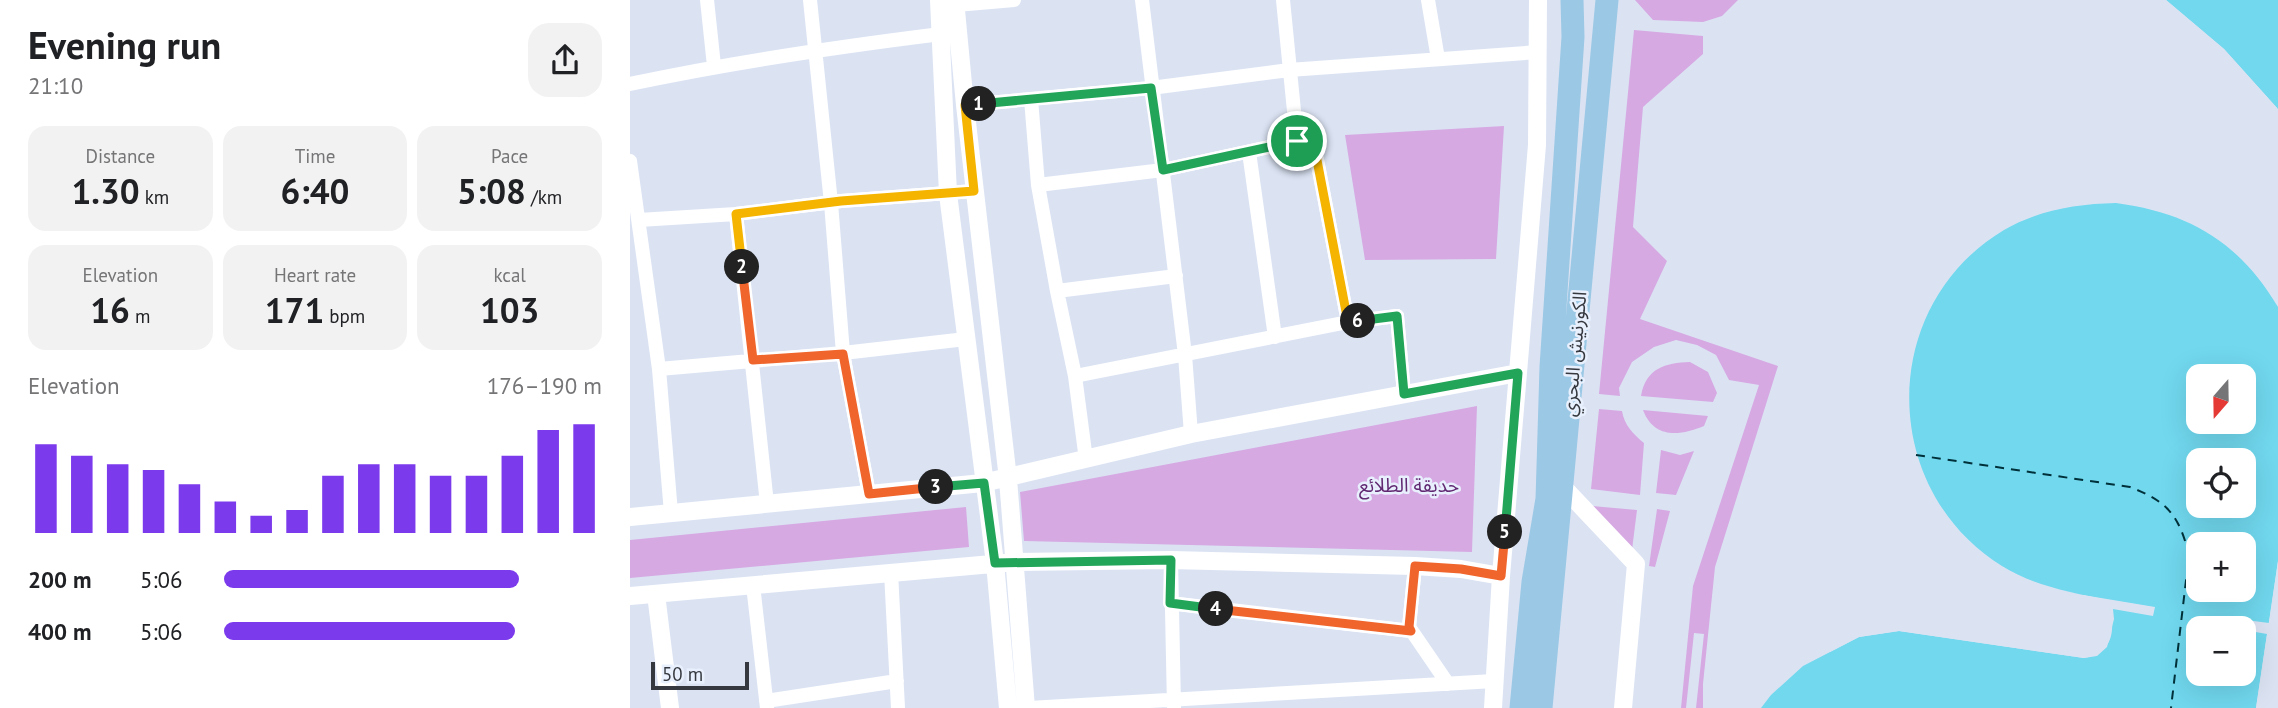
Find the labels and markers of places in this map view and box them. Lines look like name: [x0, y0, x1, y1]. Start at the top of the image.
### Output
pin: 1: [962, 86, 996, 122]
pin: [1267, 111, 1327, 171]
pin: 2: [724, 250, 760, 284]
pin: 6: [1340, 304, 1376, 338]
pin: 3: [918, 470, 954, 504]
pin: 5: [1488, 514, 1522, 550]
pin: 4: [1198, 592, 1234, 626]

